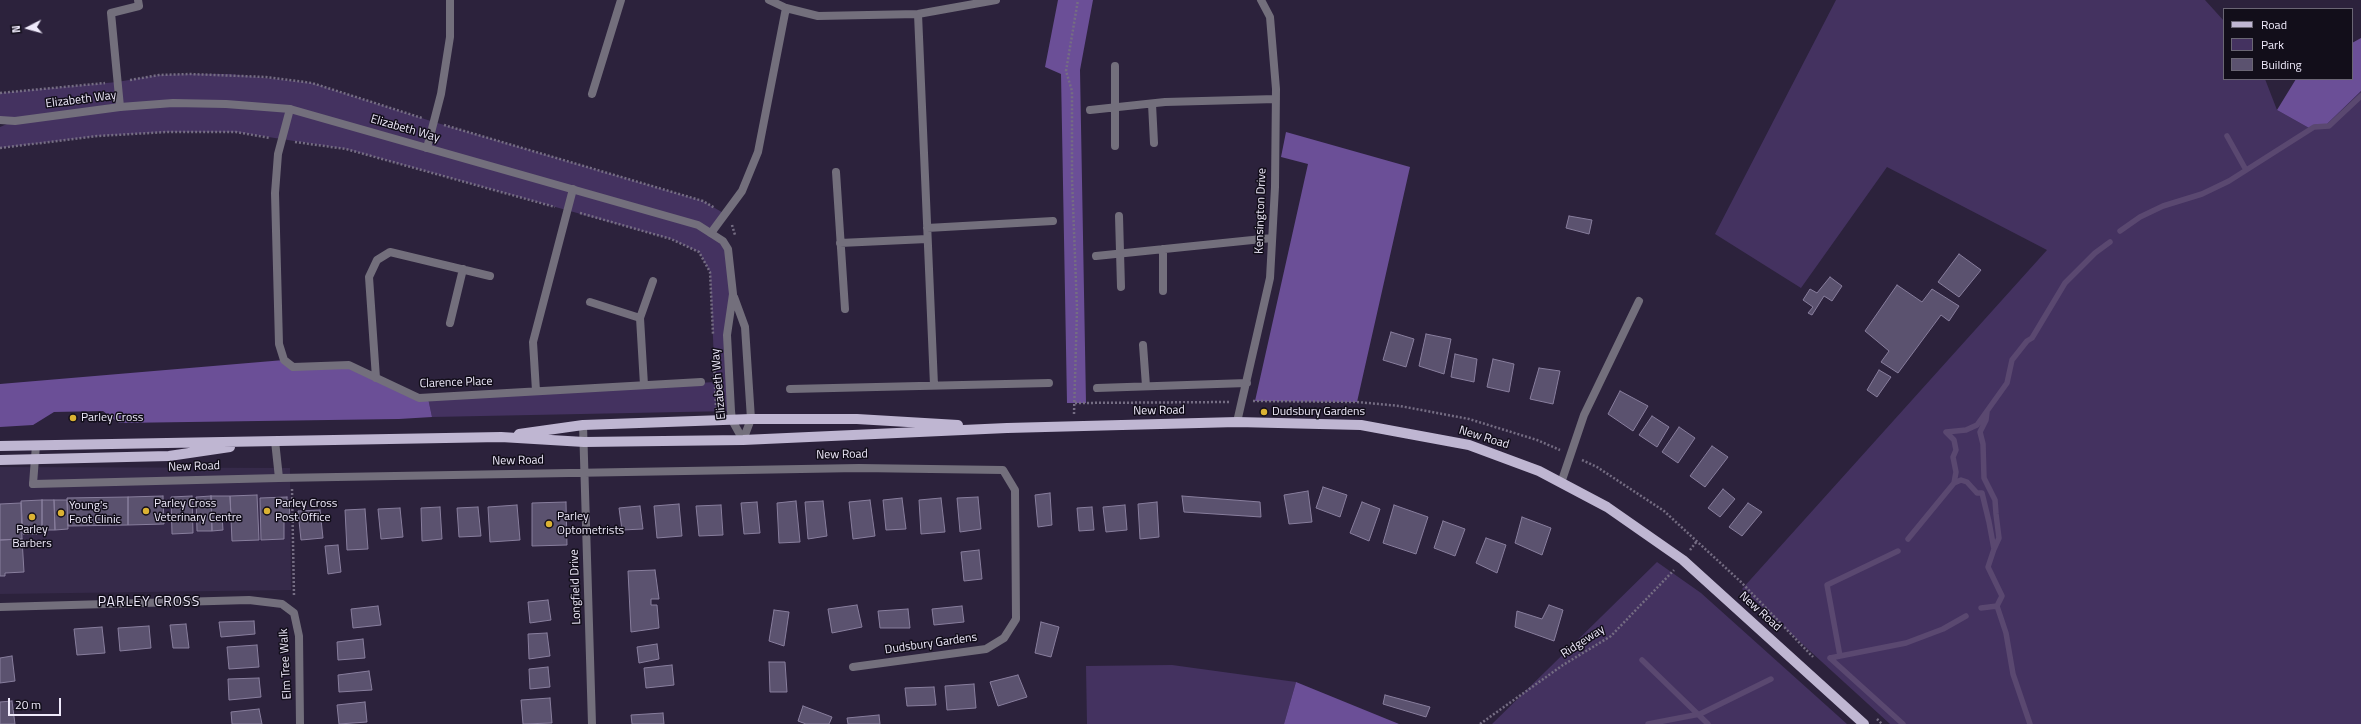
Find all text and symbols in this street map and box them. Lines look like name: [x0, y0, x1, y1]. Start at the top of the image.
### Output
north arrow: [8, 8, 48, 48]
legend: [2223, 8, 2353, 80]
text: Road: [2261, 15, 2287, 34]
text: N: [8, 25, 24, 34]
text: Park: [2261, 35, 2284, 54]
text: Building: [2261, 55, 2302, 74]
street label: Elizabeth Way: [45, 89, 117, 111]
street label: Elizabeth Way: [369, 112, 441, 146]
street label: Kensington Drive: [1252, 168, 1270, 254]
street label: Elizabeth Way: [709, 348, 729, 420]
street label: Clarence Place: [419, 375, 493, 391]
street label: New Road: [1133, 403, 1185, 419]
place label: Dudsbury Gardens: [1272, 405, 1365, 419]
marker: Dudsbury Gardens: [1259, 407, 1269, 417]
place label: Parley Cross: [81, 411, 143, 425]
marker: Parley Cross: [68, 413, 78, 423]
street label: New Road: [1457, 424, 1511, 452]
street label: New Road: [816, 447, 868, 463]
street label: New Road: [492, 453, 544, 469]
street label: New Road: [168, 459, 220, 475]
place label: Parley Cross Veterinary Centre: [154, 497, 242, 525]
place label: Parley Cross Post Office: [275, 497, 337, 525]
place label: Young's Foot Clinic: [69, 499, 121, 527]
marker: Parley Cross Veterinary Centre: [141, 506, 151, 516]
marker: Parley Cross Post Office: [262, 506, 272, 516]
marker: Young's Foot Clinic: [56, 508, 66, 518]
place label: Parley Optometrists: [557, 510, 624, 538]
marker: Parley Barbers: [27, 512, 37, 522]
marker: Parley Optometrists: [544, 519, 554, 529]
place label: Parley Barbers: [12, 523, 52, 551]
street label: Longfield Drive: [567, 549, 585, 625]
street label: New Road: [1736, 589, 1784, 635]
district label: PARLEY CROSS: [98, 595, 200, 611]
street label: Ridgeway: [1558, 623, 1608, 661]
street label: Elm Tree Walk: [277, 628, 295, 700]
street label: Dudsbury Gardens: [884, 630, 978, 658]
scale bar: [10, 690, 63, 716]
text: 20 m: [15, 695, 41, 714]

